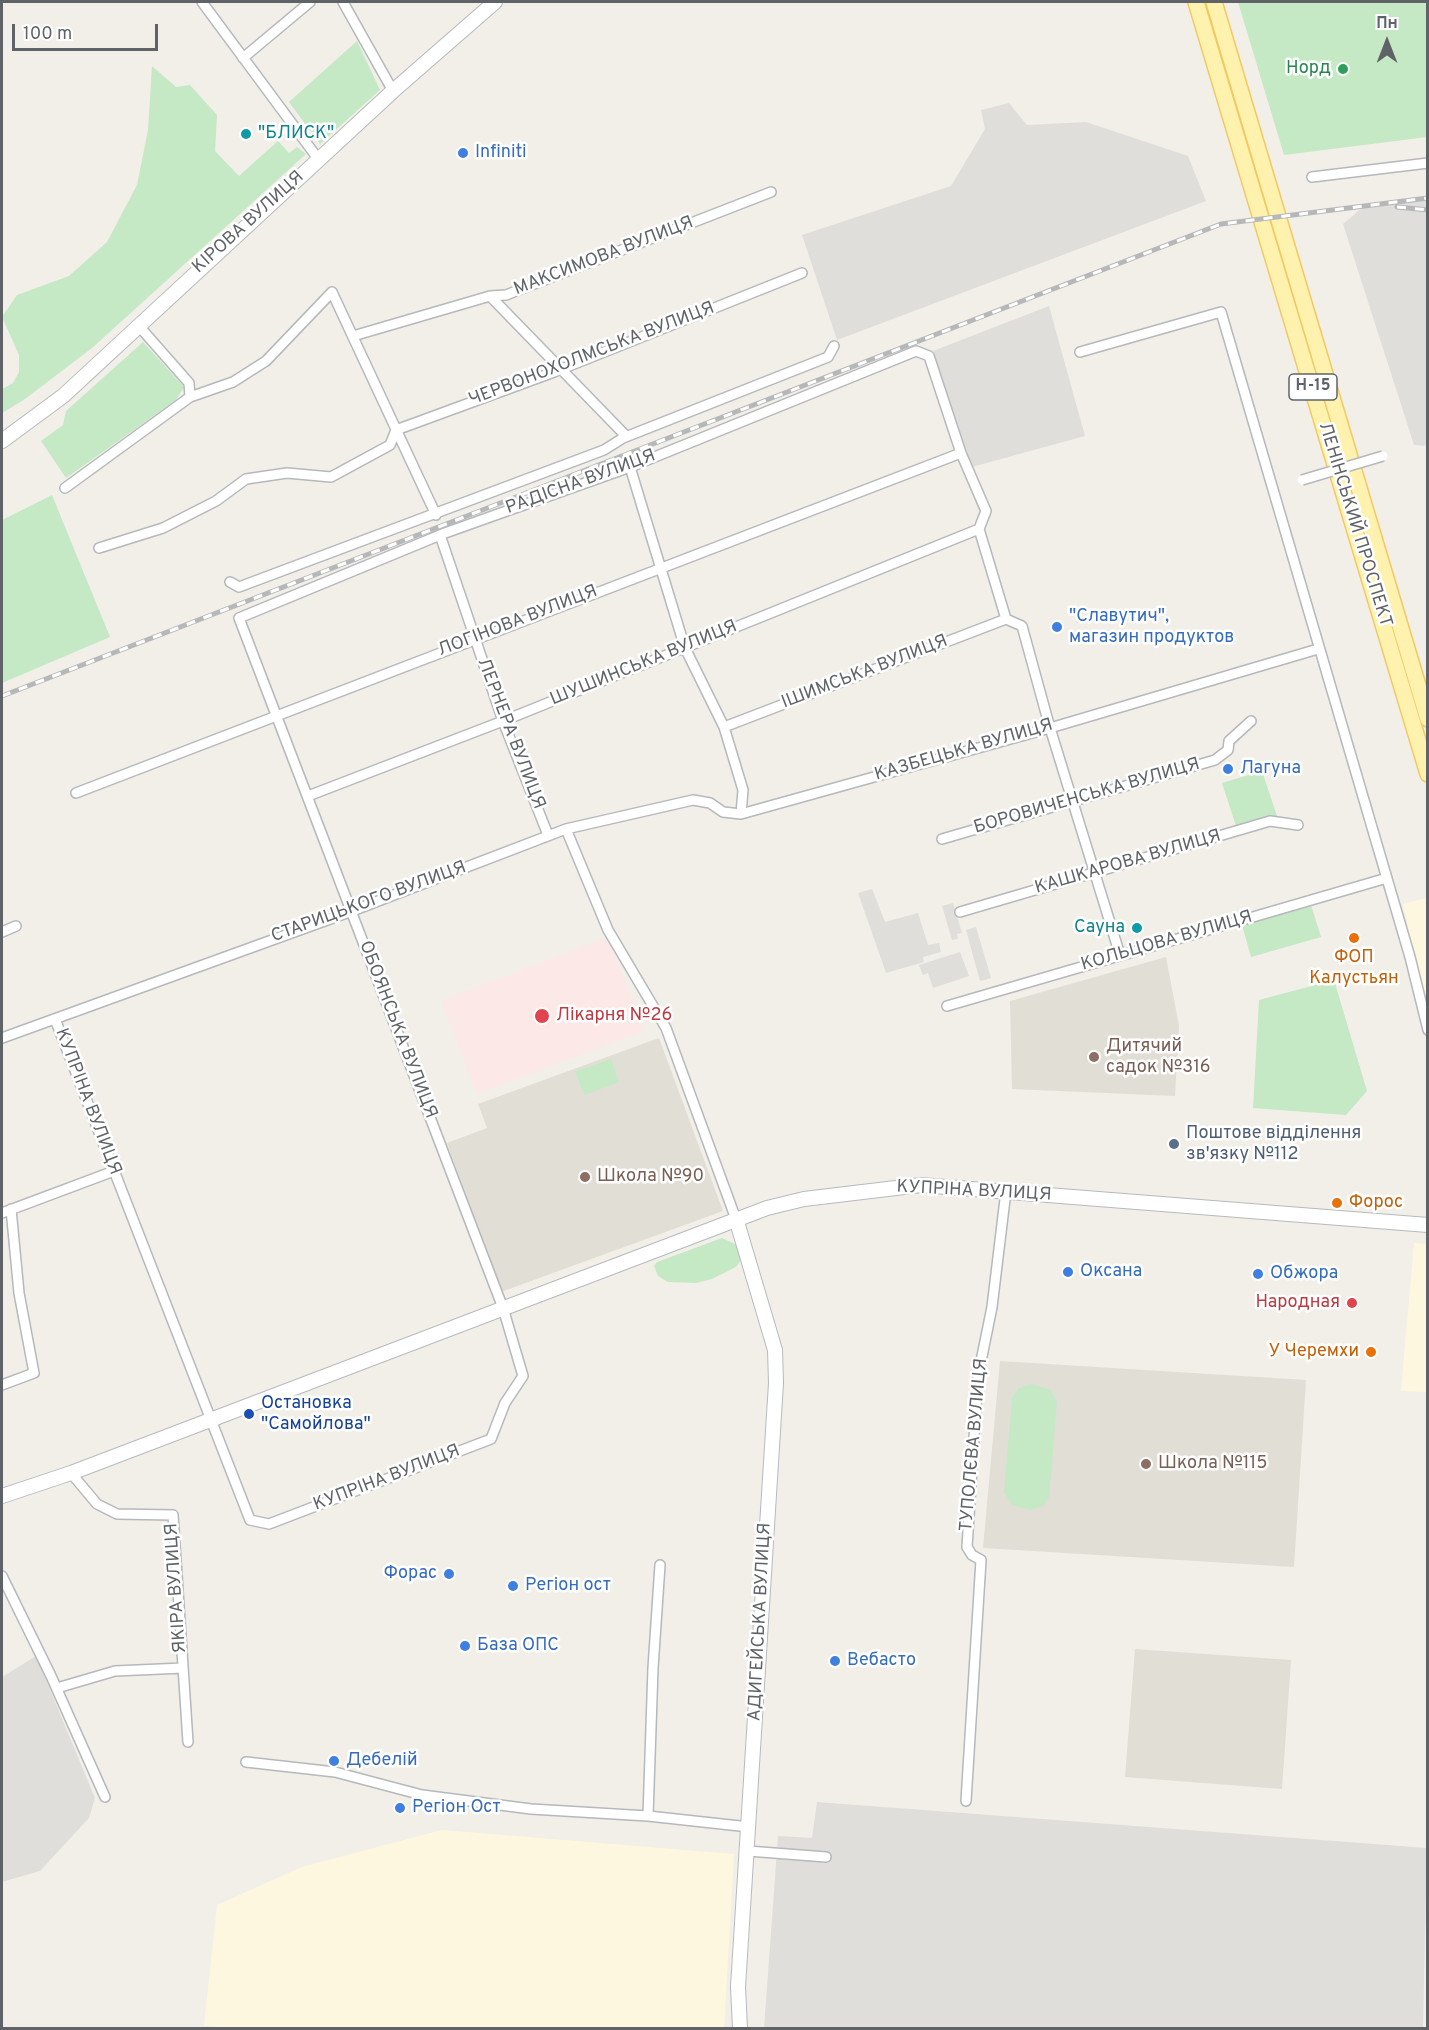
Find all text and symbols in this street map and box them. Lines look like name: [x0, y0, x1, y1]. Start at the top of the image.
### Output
scale bar: [15, 12, 160, 50]
north arrow: [1357, 12, 1417, 72]
text: Пн: [1376, 14, 1398, 34]
text: 100 m: [23, 23, 72, 46]
place label: Норд: [1286, 58, 1331, 80]
marker: Норд: [1336, 62, 1350, 76]
place label: "БЛИСК": [258, 123, 334, 145]
marker: "БЛИСК": [239, 127, 253, 141]
place label: Infiniti: [475, 142, 526, 164]
marker: Infiniti: [456, 146, 470, 160]
street label: КІРОВА ВУЛИЦЯ: [189, 167, 309, 279]
street label: МАКСИМОВА ВУЛИЦЯ: [511, 213, 697, 301]
street label: ЧЕРВОНОХОЛМСЬКА ВУЛИЦЯ: [466, 298, 718, 412]
road number: Н-15: [1289, 374, 1337, 400]
street label: ЛЕНІНСЬКИЙ ПРОСПЕКТ: [1313, 420, 1395, 630]
street label: РАДІСНА ВУЛИЦЯ: [503, 446, 659, 520]
street label: ЛОГІНОВА ВУЛИЦЯ: [435, 582, 601, 662]
place label: "Славутич", магазин продуктов: [1069, 606, 1234, 648]
street label: ШУШИНСЬКА ВУЛИЦЯ: [547, 617, 741, 711]
marker: "Славутич", магазин продуктов: [1050, 620, 1064, 634]
street label: ІШИМСЬКА ВУЛИЦЯ: [779, 631, 951, 715]
street label: ЛЕРНЕРА ВУЛИЦЯ: [471, 655, 549, 813]
street label: КАЗБЕЦЬКА ВУЛИЦЯ: [872, 715, 1056, 787]
street label: БОРОВИЧЕНСЬКА ВУЛИЦЯ: [971, 754, 1203, 840]
place label: Лагуна: [1240, 758, 1301, 780]
marker: Лагуна: [1221, 762, 1235, 776]
street label: КАШКАРОВА ВУЛИЦЯ: [1032, 826, 1224, 900]
street label: СТАРИЦЬКОГО ВУЛИЦЯ: [269, 858, 469, 948]
street label: КОЛЬЦОВА ВУЛИЦЯ: [1079, 907, 1255, 977]
place label: Сауна: [1074, 917, 1125, 939]
marker: Сауна: [1130, 921, 1144, 935]
marker: ФОП Калустьян: [1347, 931, 1361, 945]
street label: ОБОЯНСЬКА ВУЛИЦЯ: [353, 938, 441, 1122]
place label: ФОП Калустьян: [1309, 947, 1399, 990]
place label: Лікарня №26: [556, 1005, 672, 1027]
marker: Лікарня №26: [533, 1007, 551, 1025]
street label: КУПРІНА ВУЛИЦЯ: [49, 1026, 125, 1178]
place label: Дитячий садок №316: [1106, 1036, 1211, 1078]
marker: Дитячий садок №316: [1087, 1050, 1101, 1064]
place label: Поштове відділення зв'язку №112: [1186, 1123, 1361, 1166]
marker: Поштове відділення зв'язку №112: [1167, 1137, 1181, 1151]
place label: Школа №90: [597, 1166, 704, 1188]
marker: Школа №90: [578, 1170, 592, 1184]
street label: КУПРІНА ВУЛИЦЯ: [896, 1177, 1052, 1207]
place label: Форос: [1349, 1192, 1403, 1214]
marker: Форос: [1330, 1196, 1344, 1210]
place label: Оксана: [1080, 1261, 1142, 1283]
place label: Обжора: [1270, 1263, 1338, 1285]
marker: Оксана: [1061, 1265, 1075, 1279]
marker: Обжора: [1251, 1267, 1265, 1281]
place label: Народная: [1256, 1292, 1340, 1314]
marker: Народная: [1345, 1296, 1359, 1310]
place label: У Черемхи: [1269, 1341, 1359, 1363]
marker: У Черемхи: [1364, 1345, 1378, 1359]
street label: ТУПОЛЄВА ВУЛИЦЯ: [957, 1357, 993, 1533]
place label: Остановка "Самойлова": [261, 1393, 371, 1436]
marker: Остановка "Самойлова": [242, 1407, 256, 1421]
street label: КУПРІНА ВУЛИЦЯ: [311, 1441, 463, 1517]
place label: Школа №115: [1158, 1453, 1267, 1475]
marker: Школа №115: [1139, 1457, 1153, 1471]
street label: ЯКІРА ВУЛИЦЯ: [162, 1522, 192, 1654]
street label: АДИГЕЙСЬКА ВУЛИЦЯ: [745, 1522, 777, 1722]
place label: Форас: [384, 1563, 437, 1585]
marker: Форас: [442, 1567, 456, 1581]
place label: Регіон ост: [525, 1575, 611, 1597]
marker: Регіон ост: [506, 1579, 520, 1593]
place label: База ОПС: [477, 1635, 559, 1657]
marker: База ОПС: [458, 1639, 472, 1653]
place label: Вебасто: [847, 1650, 916, 1672]
marker: Вебасто: [828, 1654, 842, 1668]
place label: Дебелій: [346, 1750, 417, 1772]
marker: Дебелій: [327, 1754, 341, 1768]
place label: Регіон Ост: [412, 1797, 501, 1819]
marker: Регіон Ост: [393, 1801, 407, 1815]

